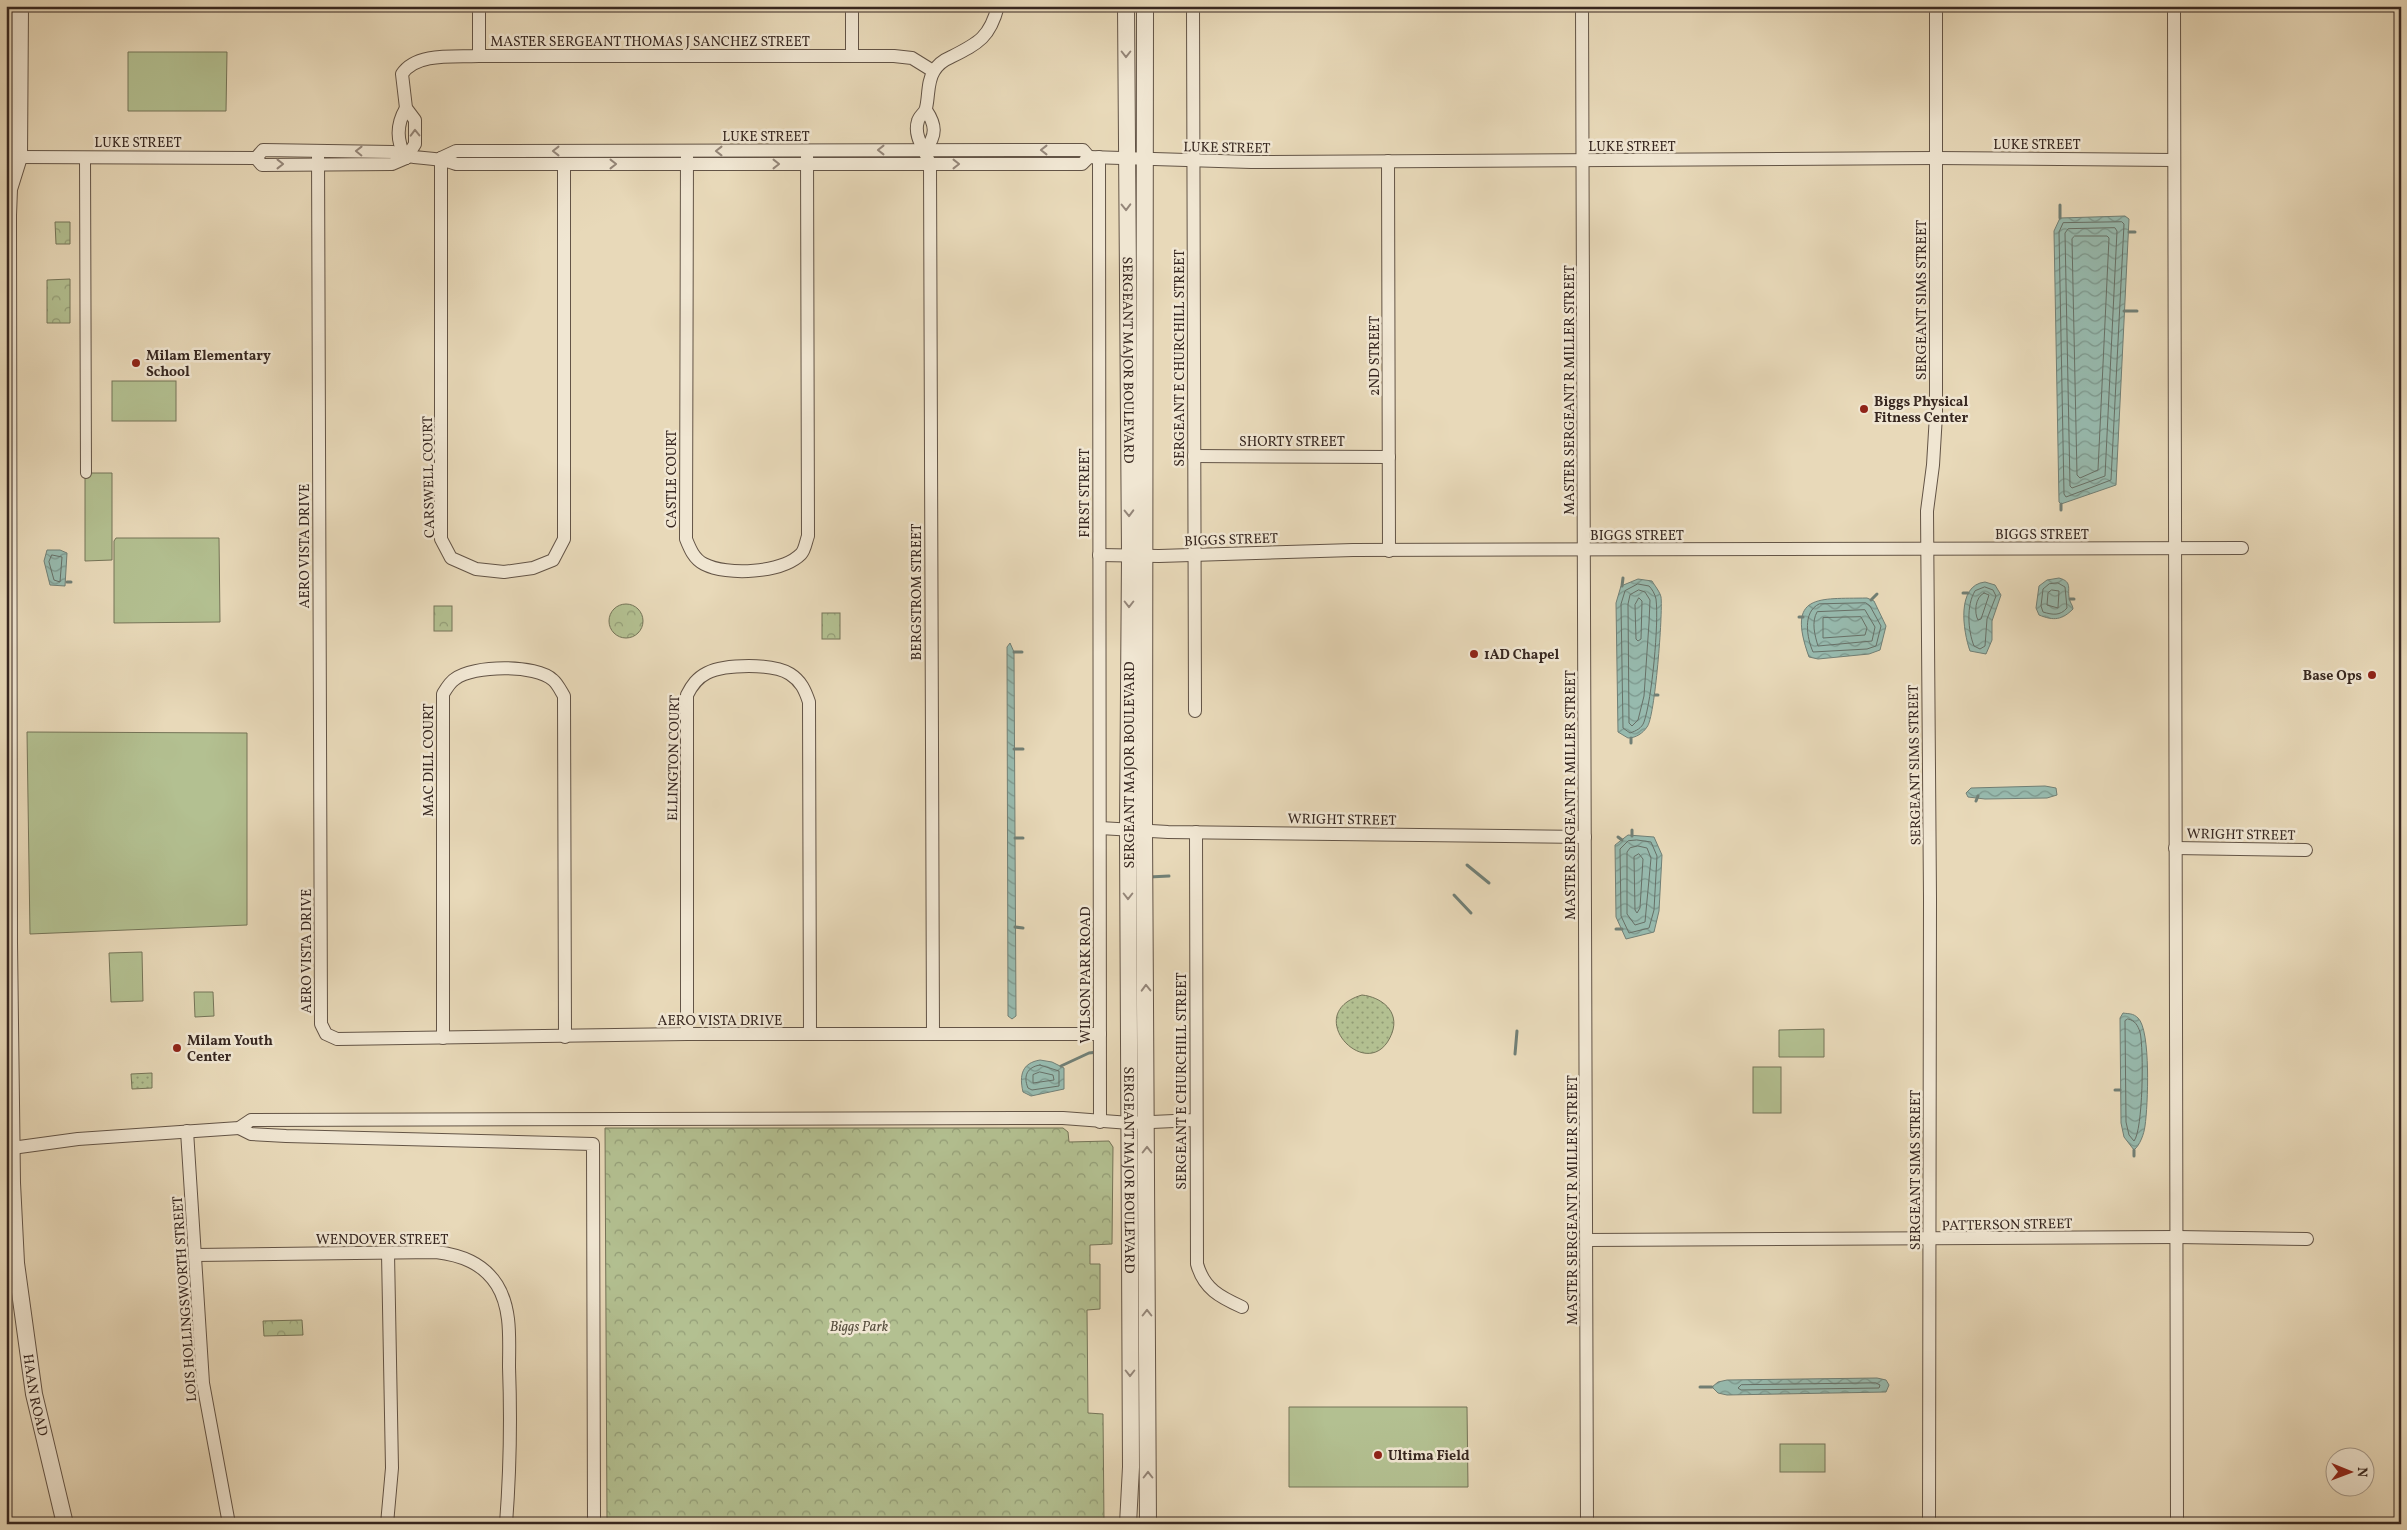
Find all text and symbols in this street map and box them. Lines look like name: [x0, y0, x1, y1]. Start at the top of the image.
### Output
street label: MASTER SERGEANT THOMAS J SANCHEZ STREET: [490, 33, 810, 52]
one-way arrow: [1121, 50, 1131, 58]
one-way arrow: [410, 128, 420, 136]
street label: LUKE STREET: [722, 128, 810, 147]
street label: LUKE STREET: [94, 134, 182, 153]
street label: LUKE STREET: [1993, 136, 2081, 155]
street label: LUKE STREET: [1183, 138, 1271, 159]
street label: LUKE STREET: [1588, 138, 1676, 157]
one-way arrow: [877, 145, 885, 155]
one-way arrow: [1040, 145, 1048, 155]
one-way arrow: [355, 146, 362, 156]
one-way arrow: [552, 146, 560, 156]
one-way arrow: [715, 146, 722, 156]
one-way arrow: [276, 159, 284, 170]
one-way arrow: [610, 159, 617, 169]
one-way arrow: [772, 159, 780, 169]
one-way arrow: [952, 159, 960, 169]
one-way arrow: [1121, 203, 1131, 211]
street label: SERGEANT SIMS STREET: [1913, 220, 1932, 380]
street label: SERGEANT E CHURCHILL STREET: [1171, 249, 1190, 467]
street label: SERGEANT MAJOR BOULEVARD: [1117, 256, 1137, 464]
street label: MASTER SERGEANT R MILLER STREET: [1561, 265, 1580, 515]
street label: 2ND STREET: [1366, 316, 1385, 396]
place label: Milam Elementary School: [146, 347, 271, 382]
marker: Milam Elementary School: [130, 357, 142, 369]
place label: Biggs Physical Fitness Center: [1874, 393, 1968, 428]
marker: Biggs Physical Fitness Center: [1858, 403, 1870, 415]
street label: CARSWELL COURT: [419, 416, 440, 538]
street label: CASTLE COURT: [663, 430, 682, 528]
street label: SHORTY STREET: [1239, 433, 1345, 452]
street label: FIRST STREET: [1076, 448, 1095, 538]
street label: AERO VISTA DRIVE: [296, 484, 315, 608]
one-way arrow: [1124, 510, 1134, 517]
street label: BERGSTROM STREET: [908, 524, 927, 660]
street label: BIGGS STREET: [1995, 526, 2089, 545]
street label: BIGGS STREET: [1590, 527, 1684, 546]
street label: BIGGS STREET: [1184, 529, 1278, 552]
one-way arrow: [1124, 600, 1134, 608]
place label: 1AD Chapel: [1484, 646, 1559, 665]
marker: 1AD Chapel: [1468, 648, 1480, 660]
street label: SERGEANT MAJOR BOULEVARD: [1121, 662, 1140, 868]
place label: Base Ops: [2303, 667, 2362, 686]
marker: Base Ops: [2366, 669, 2378, 681]
street label: MASTER SERGEANT R MILLER STREET: [1562, 670, 1581, 920]
street label: SERGEANT SIMS STREET: [1905, 685, 1926, 845]
street label: ELLINGTON COURT: [664, 695, 685, 821]
street label: MAC DILL COURT: [420, 703, 439, 817]
street label: WRIGHT STREET: [1287, 810, 1397, 831]
street label: WRIGHT STREET: [2186, 825, 2296, 846]
street label: AERO VISTA DRIVE: [298, 889, 317, 1013]
one-way arrow: [1123, 893, 1133, 901]
street label: WILSON PARK ROAD: [1077, 907, 1096, 1043]
street label: SERGEANT E CHURCHILL STREET: [1173, 972, 1192, 1190]
one-way arrow: [1141, 983, 1151, 991]
street label: AERO VISTA DRIVE: [658, 1012, 782, 1031]
place label: Milam Youth Center: [187, 1032, 273, 1067]
marker: Milam Youth Center: [171, 1042, 183, 1054]
street label: SERGEANT MAJOR BOULEVARD: [1118, 1066, 1138, 1274]
street label: MASTER SERGEANT R MILLER STREET: [1564, 1075, 1583, 1325]
street label: SERGEANT SIMS STREET: [1907, 1090, 1926, 1250]
one-way arrow: [1141, 1146, 1152, 1154]
street label: LOIS HOLLINGSWORTH STREET: [169, 1195, 202, 1402]
street label: PATTERSON STREET: [1941, 1215, 2073, 1236]
street label: WENDOVER STREET: [316, 1231, 448, 1250]
one-way arrow: [1142, 1308, 1152, 1316]
park label: Biggs Park: [830, 1318, 889, 1337]
street label: HAAN ROAD: [18, 1353, 52, 1438]
one-way arrow: [1125, 1369, 1135, 1377]
place label: Ultima Field: [1388, 1447, 1470, 1466]
north arrow: [2324, 1448, 2374, 1498]
marker: Ultima Field: [1372, 1449, 1384, 1461]
text: N: [2352, 1467, 2371, 1477]
one-way arrow: [1143, 1471, 1153, 1478]

